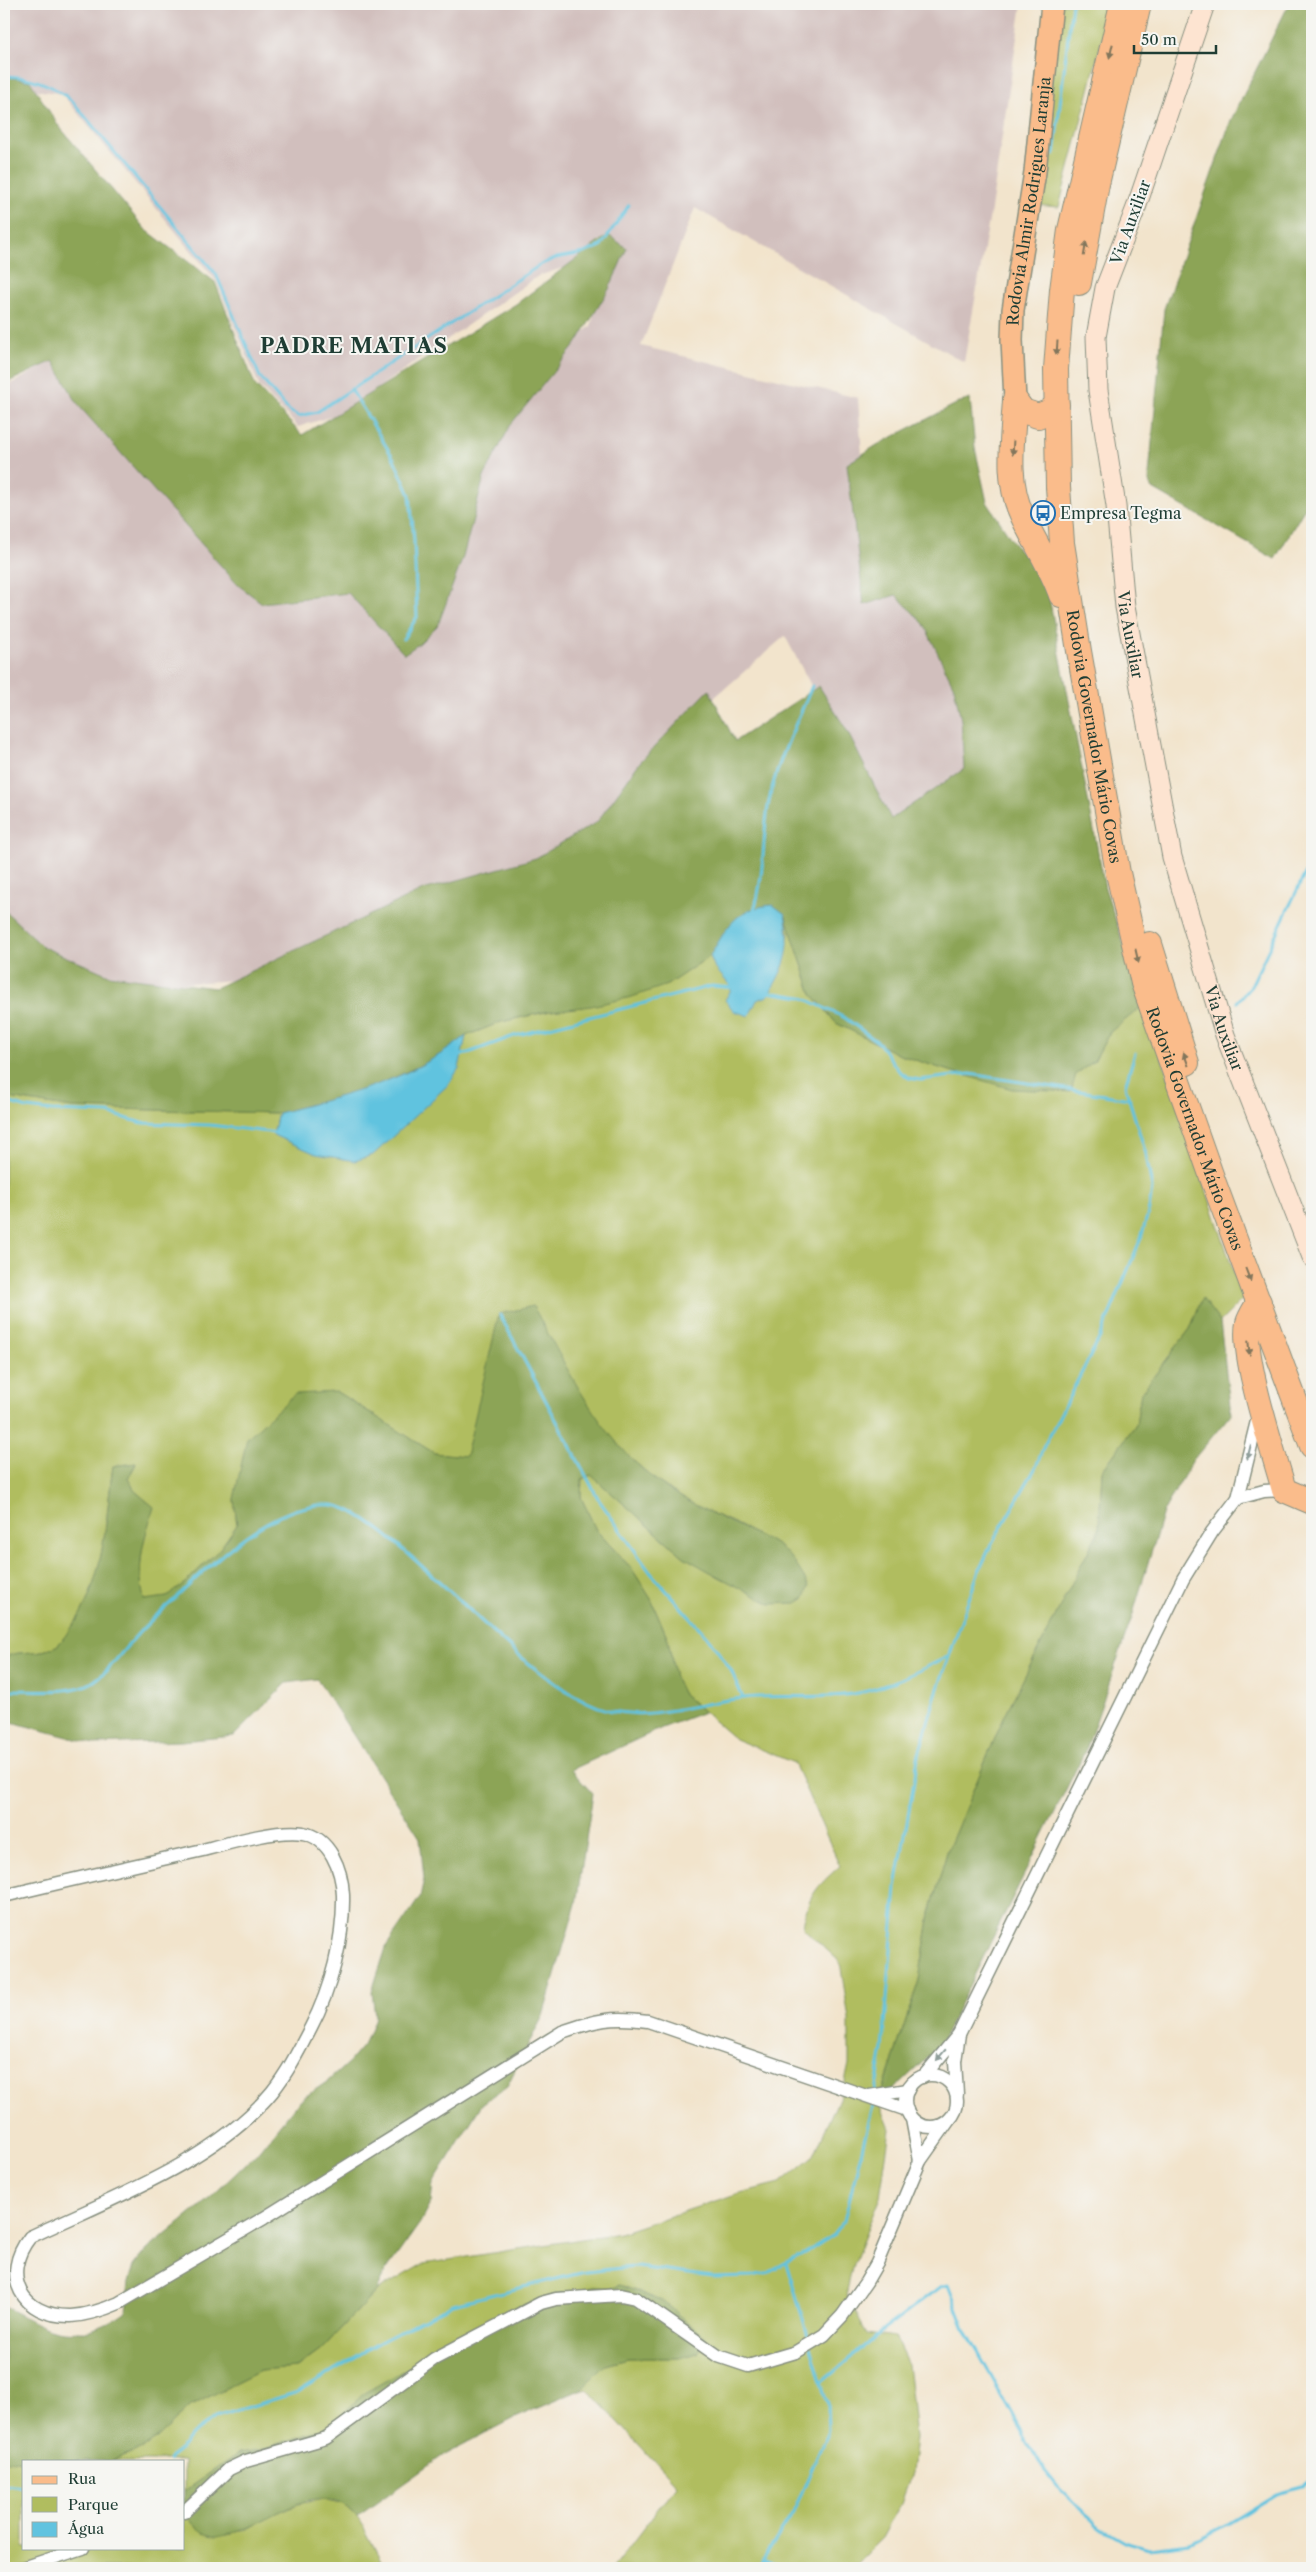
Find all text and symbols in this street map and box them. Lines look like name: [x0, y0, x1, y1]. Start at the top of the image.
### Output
scale bar: [1134, 22, 1216, 54]
text: 50 m: [1141, 30, 1177, 49]
one-way arrow: [1107, 44, 1115, 59]
street label: Rodovia Almir Rodrigues Laranja: [1002, 75, 1055, 326]
street label: Via Auxiliar: [1105, 177, 1155, 268]
one-way arrow: [1081, 241, 1089, 257]
district label: PADRE MATIAS: [260, 333, 448, 358]
one-way arrow: [1053, 341, 1061, 357]
one-way arrow: [1008, 440, 1016, 456]
bus stop icon: Empresa Tegma: [1030, 500, 1056, 526]
place label: Empresa Tegma: [1060, 503, 1182, 523]
street label: Via Auxiliar: [1114, 589, 1148, 680]
street label: Rodovia Governador Mário Covas: [1063, 608, 1126, 865]
one-way arrow: [1133, 948, 1141, 964]
street label: Via Auxiliar: [1200, 982, 1248, 1074]
street label: Rodovia Governador Mário Covas: [1142, 1004, 1248, 1253]
one-way arrow: [1182, 1051, 1189, 1066]
one-way arrow: [1245, 1267, 1252, 1282]
one-way arrow: [1245, 1341, 1253, 1357]
one-way arrow: [1245, 1445, 1253, 1460]
one-way arrow: [935, 2049, 946, 2062]
legend: [22, 2460, 185, 2550]
text: Rua: [68, 2469, 96, 2488]
text: Parque: [68, 2495, 118, 2514]
text: Água: [67, 2519, 104, 2538]

